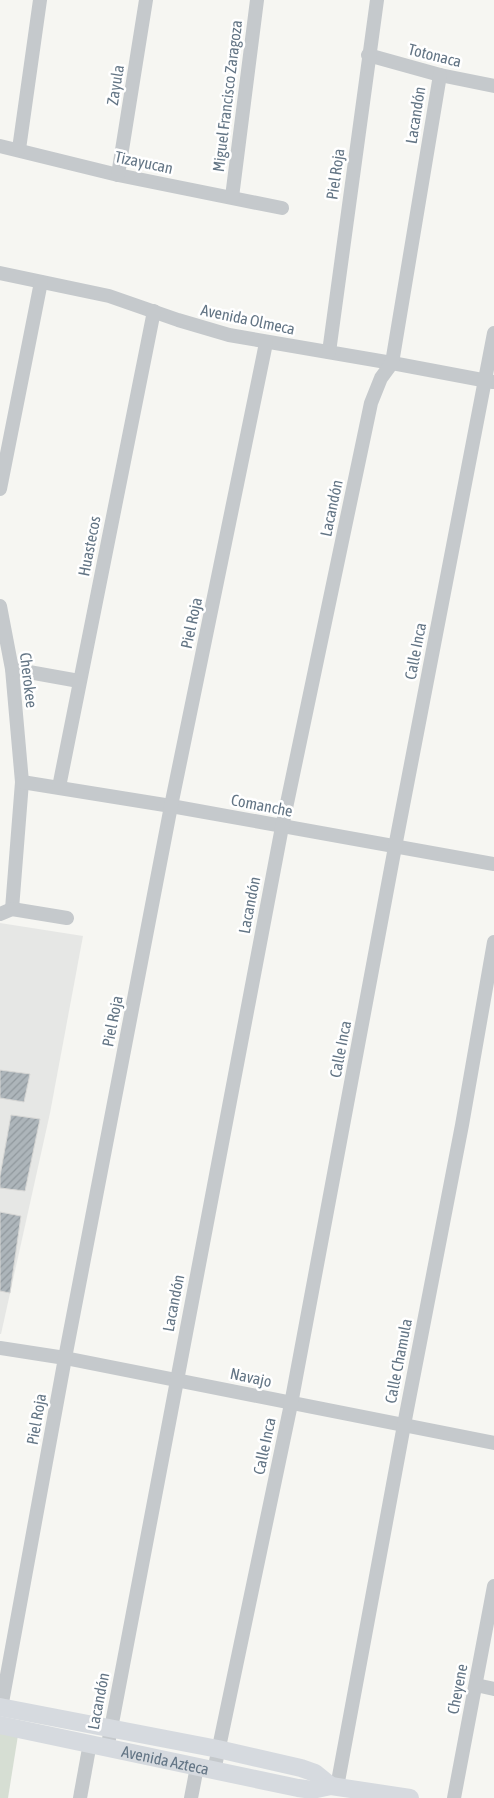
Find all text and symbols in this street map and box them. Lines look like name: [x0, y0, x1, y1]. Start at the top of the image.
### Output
street label: Miguel Francisco Zaragoza: [209, 19, 246, 173]
street label: Totonaca: [407, 40, 463, 70]
street label: Zayula: [103, 64, 128, 107]
street label: Lacandón: [402, 85, 428, 145]
street label: Tizayucan: [113, 147, 175, 178]
street label: Piel Roja: [323, 147, 348, 201]
street label: Avenida Olmeca: [199, 300, 297, 338]
street label: Lacandón: [316, 478, 346, 538]
street label: Huastecos: [74, 514, 104, 578]
street label: Piel Roja: [177, 596, 206, 650]
street label: Calle Inca: [401, 621, 429, 681]
street label: Cherokee: [17, 651, 41, 709]
street label: Comanche: [230, 790, 294, 820]
street label: Lacandón: [235, 875, 263, 935]
street label: Piel Roja: [98, 994, 127, 1048]
street label: Calle Inca: [326, 1019, 354, 1079]
street label: Lacandón: [159, 1273, 187, 1333]
street label: Calle Chamula: [381, 1317, 415, 1405]
street label: Navajo: [228, 1364, 273, 1391]
street label: Piel Roja: [23, 1392, 50, 1446]
street label: Calle Inca: [249, 1416, 279, 1476]
street label: Cheyene: [443, 1662, 472, 1716]
street label: Lacandón: [84, 1671, 112, 1731]
street label: Avenida Azteca: [120, 1742, 211, 1778]

